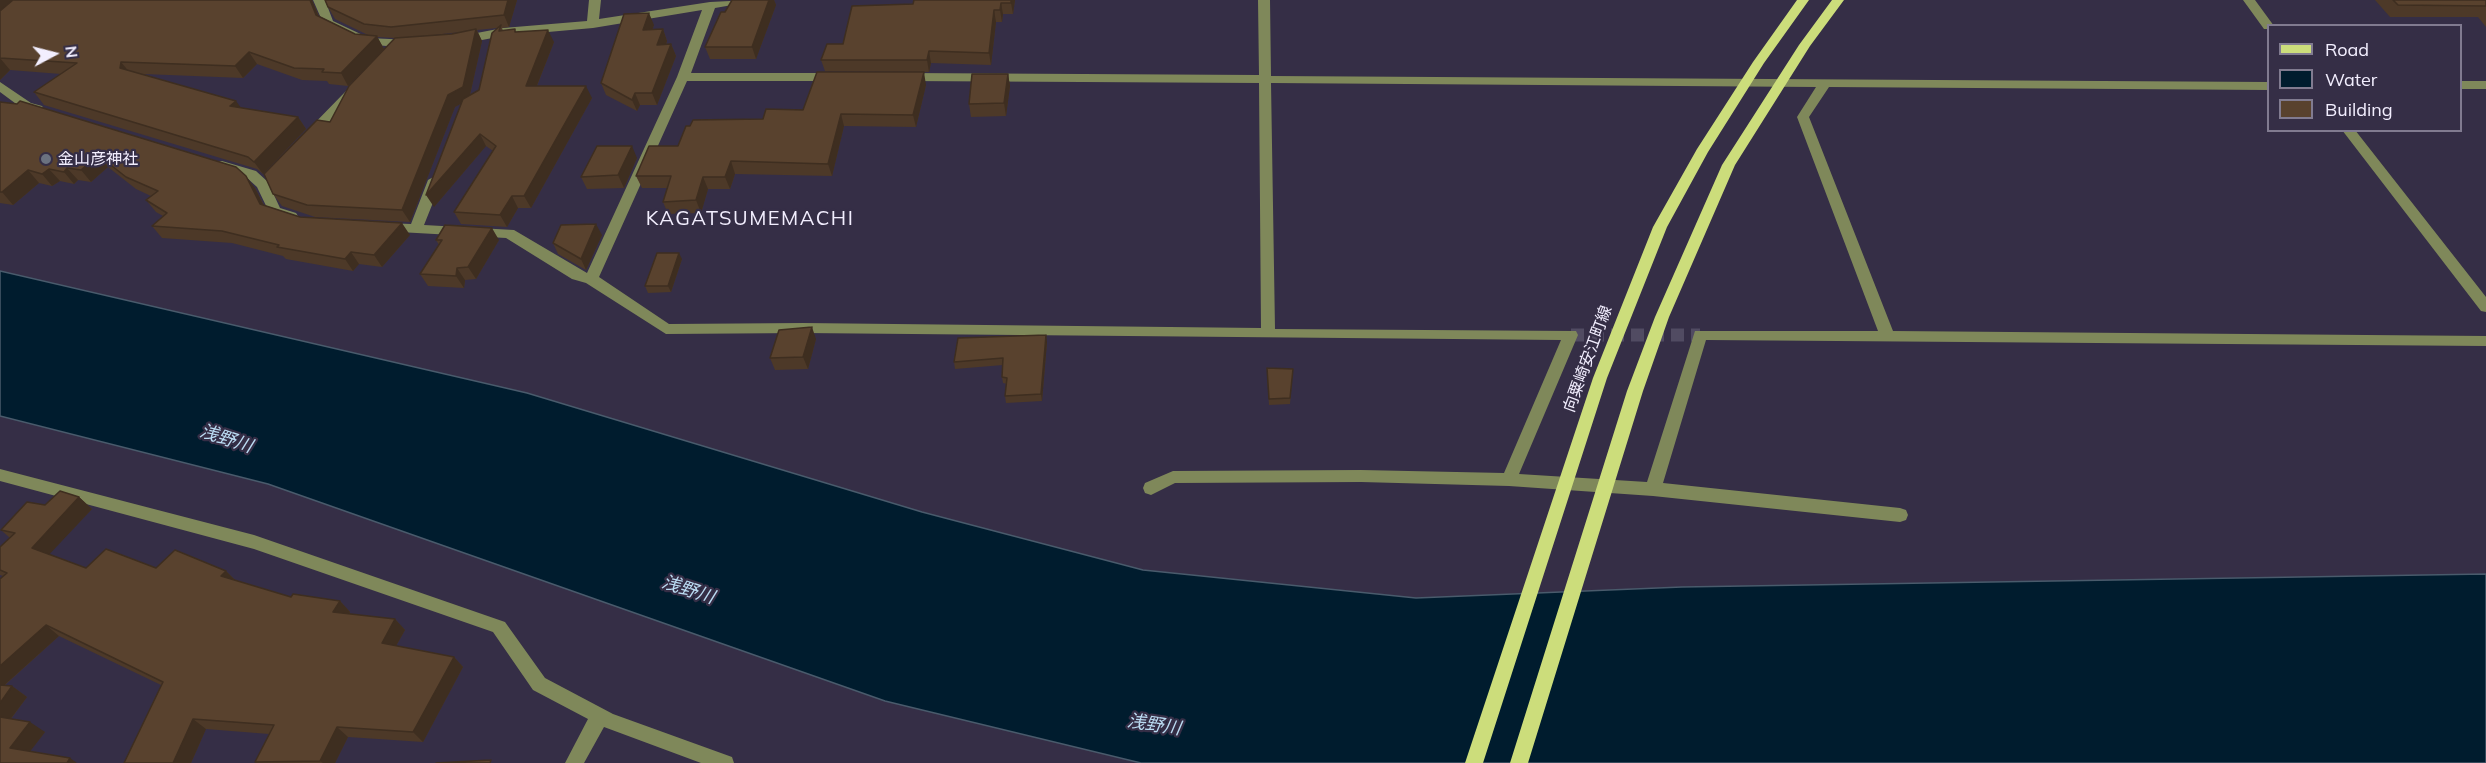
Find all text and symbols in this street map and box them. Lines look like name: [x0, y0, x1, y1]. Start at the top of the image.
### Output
north arrow: [24, 24, 84, 84]
legend: [2267, 24, 2462, 132]
text: Road: [2325, 38, 2369, 61]
text: N: [61, 45, 83, 59]
text: Water: [2325, 68, 2377, 91]
text: Building: [2325, 98, 2393, 121]
place label: 金山彦神社: [58, 149, 138, 169]
marker: 金山彦神社: [39, 152, 53, 166]
district label: KAGATSUMEMACHI: [646, 207, 854, 231]
street label: 向粟崎安江町線: [1560, 303, 1616, 415]
water label: 浅野川: [197, 420, 255, 458]
water label: 浅野川: [659, 571, 717, 609]
water label: 浅野川: [1126, 710, 1182, 740]

